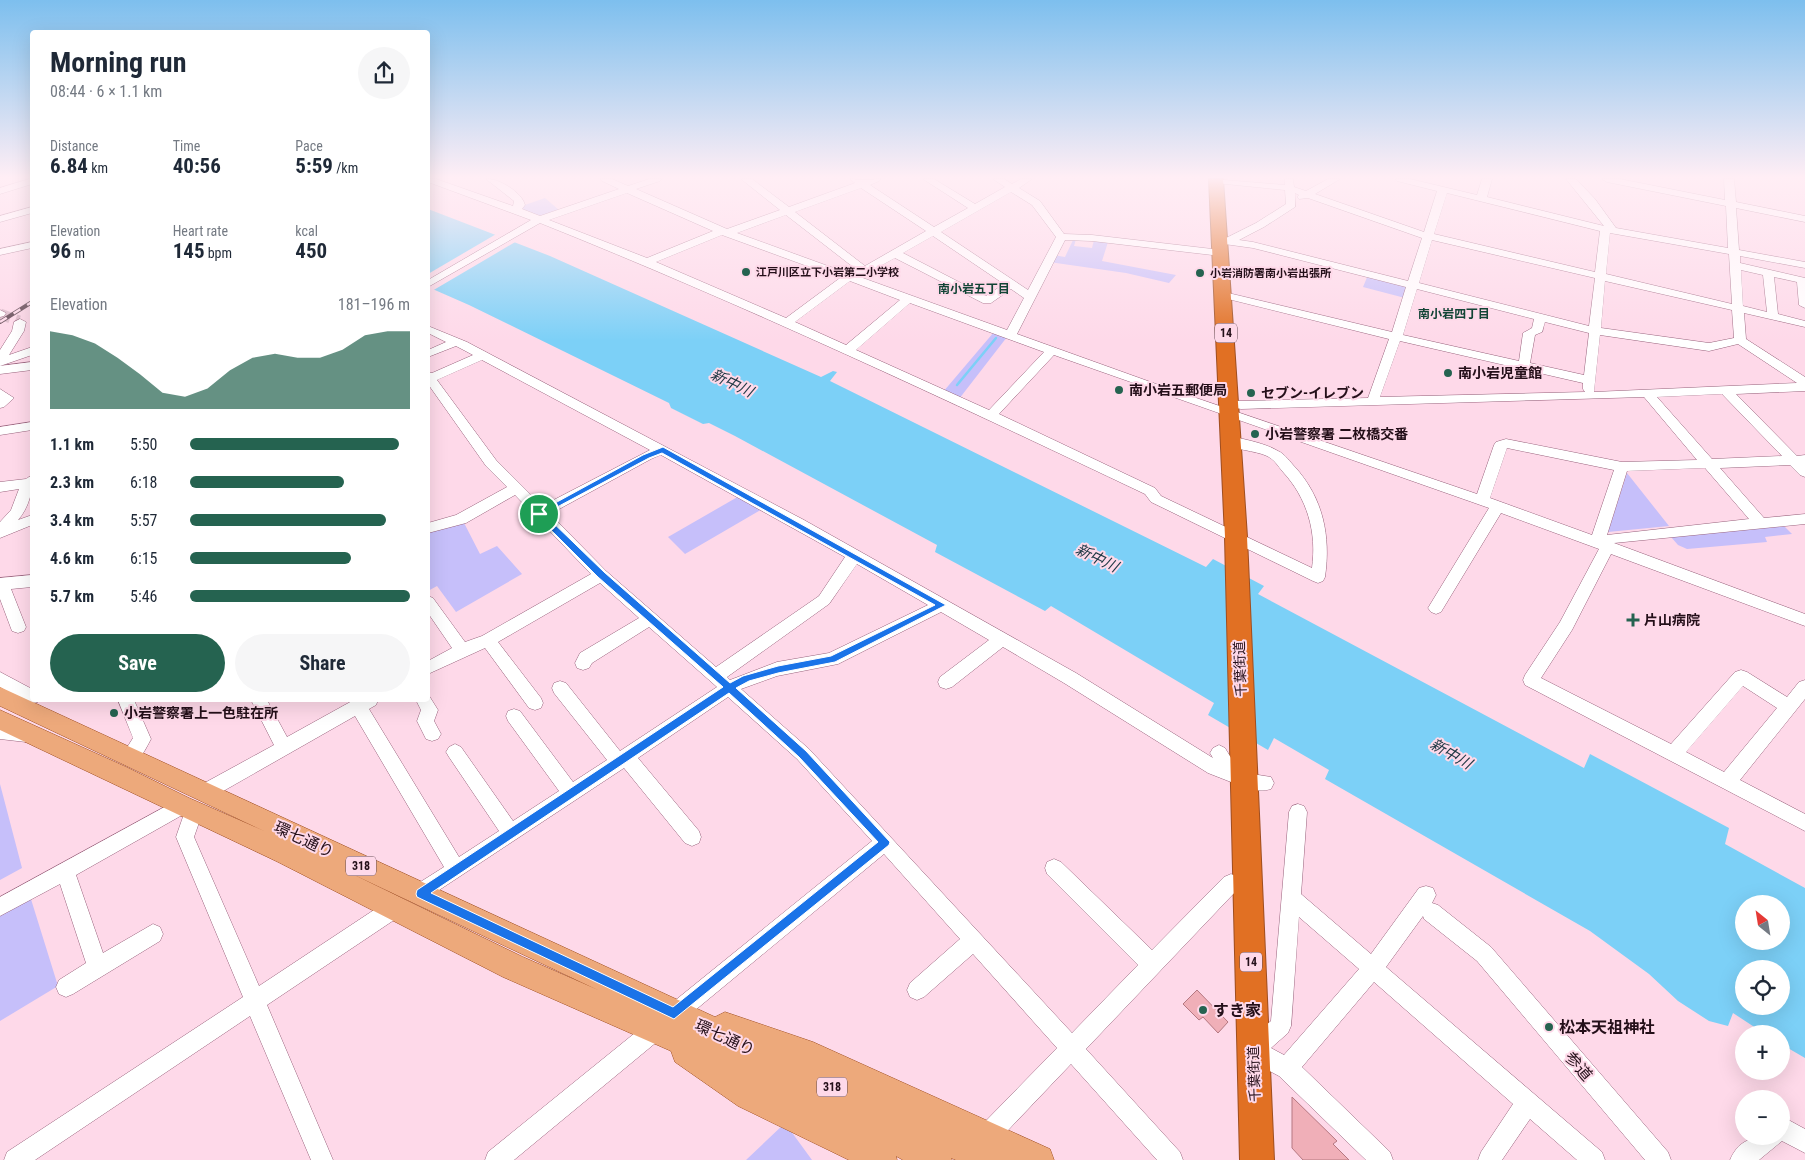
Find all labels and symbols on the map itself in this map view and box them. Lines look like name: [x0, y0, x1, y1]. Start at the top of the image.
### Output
marker: 江戸川区立下小岩第二小学校: [740, 266, 752, 278]
place label: 江戸川区立下小岩第二小学校: [756, 266, 899, 279]
marker: 小岩消防署南小岩出張所: [1194, 267, 1206, 279]
place label: 小岩消防署南小岩出張所: [1210, 267, 1331, 280]
district label: 南小岩五丁目: [938, 282, 1010, 296]
district label: 南小岩四丁目: [1418, 307, 1490, 321]
road number: 14: [1215, 323, 1237, 342]
water label: 新中川: [708, 365, 758, 402]
place label: 南小岩児童館: [1458, 365, 1542, 381]
marker: 南小岩児童館: [1442, 367, 1454, 379]
place label: 南小岩五郵便局: [1129, 382, 1227, 398]
marker: 南小岩五郵便局: [1113, 384, 1125, 396]
place label: セブン-イレブン: [1261, 385, 1364, 401]
marker: セブン-イレブン: [1245, 387, 1257, 399]
place label: 小岩警察署 二枚橋交番: [1265, 426, 1408, 442]
marker: 小岩警察署 二枚橋交番: [1249, 428, 1261, 440]
pin: [518, 493, 560, 535]
water label: 新中川: [1073, 540, 1123, 577]
place label: 片山病院: [1644, 612, 1700, 628]
marker: 片山病院: [1626, 613, 1640, 627]
street label: 千葉街道: [1231, 641, 1249, 697]
place label: 小岩警察署上一色駐在所: [124, 705, 278, 721]
marker: 小岩警察署上一色駐在所: [108, 707, 120, 719]
water label: 新中川: [1427, 735, 1477, 774]
street label: 環七通り: [271, 817, 337, 862]
road number: 318: [346, 856, 376, 876]
north arrow: [1735, 895, 1790, 950]
road number: 14: [1240, 952, 1262, 972]
place label: すき家: [1213, 1001, 1261, 1020]
marker: すき家: [1197, 1004, 1209, 1016]
street label: 環七通り: [692, 1015, 758, 1060]
place label: 松本天祖神社: [1559, 1018, 1655, 1037]
marker: 松本天祖神社: [1543, 1021, 1555, 1033]
street label: 千葉街道: [1245, 1046, 1263, 1102]
street label: 参道: [1561, 1048, 1596, 1085]
road number: 318: [817, 1078, 847, 1096]

